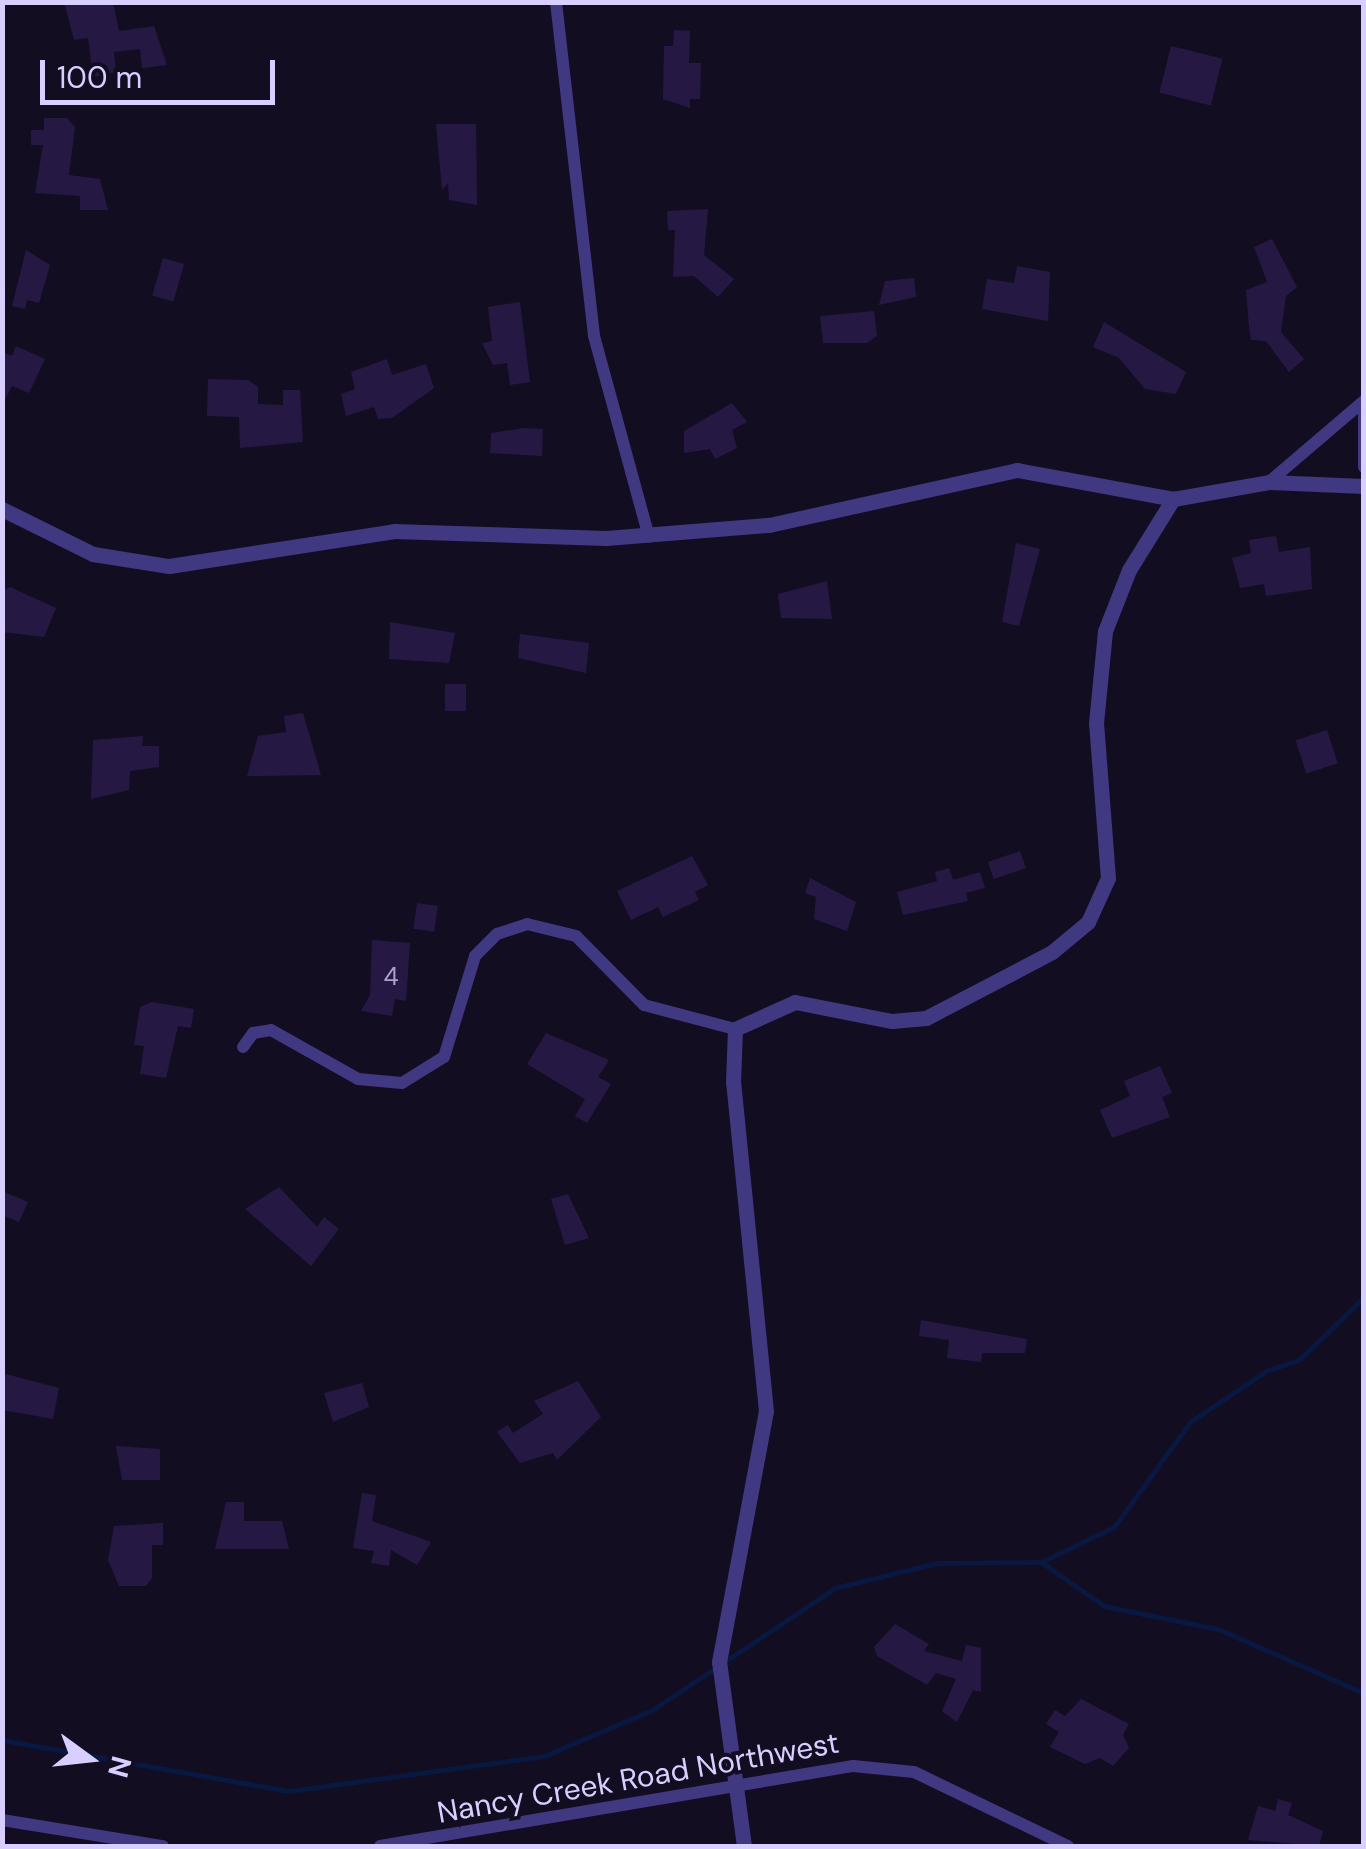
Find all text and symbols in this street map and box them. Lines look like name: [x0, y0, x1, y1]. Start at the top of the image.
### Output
scale bar: [45, 40, 280, 102]
text: 100 m: [57, 58, 142, 97]
house number: 4: [383, 962, 399, 992]
north arrow: [40, 1709, 140, 1809]
street label: Nancy Creek Road Northwest: [434, 1725, 842, 1831]
text: N: [99, 1752, 140, 1782]

